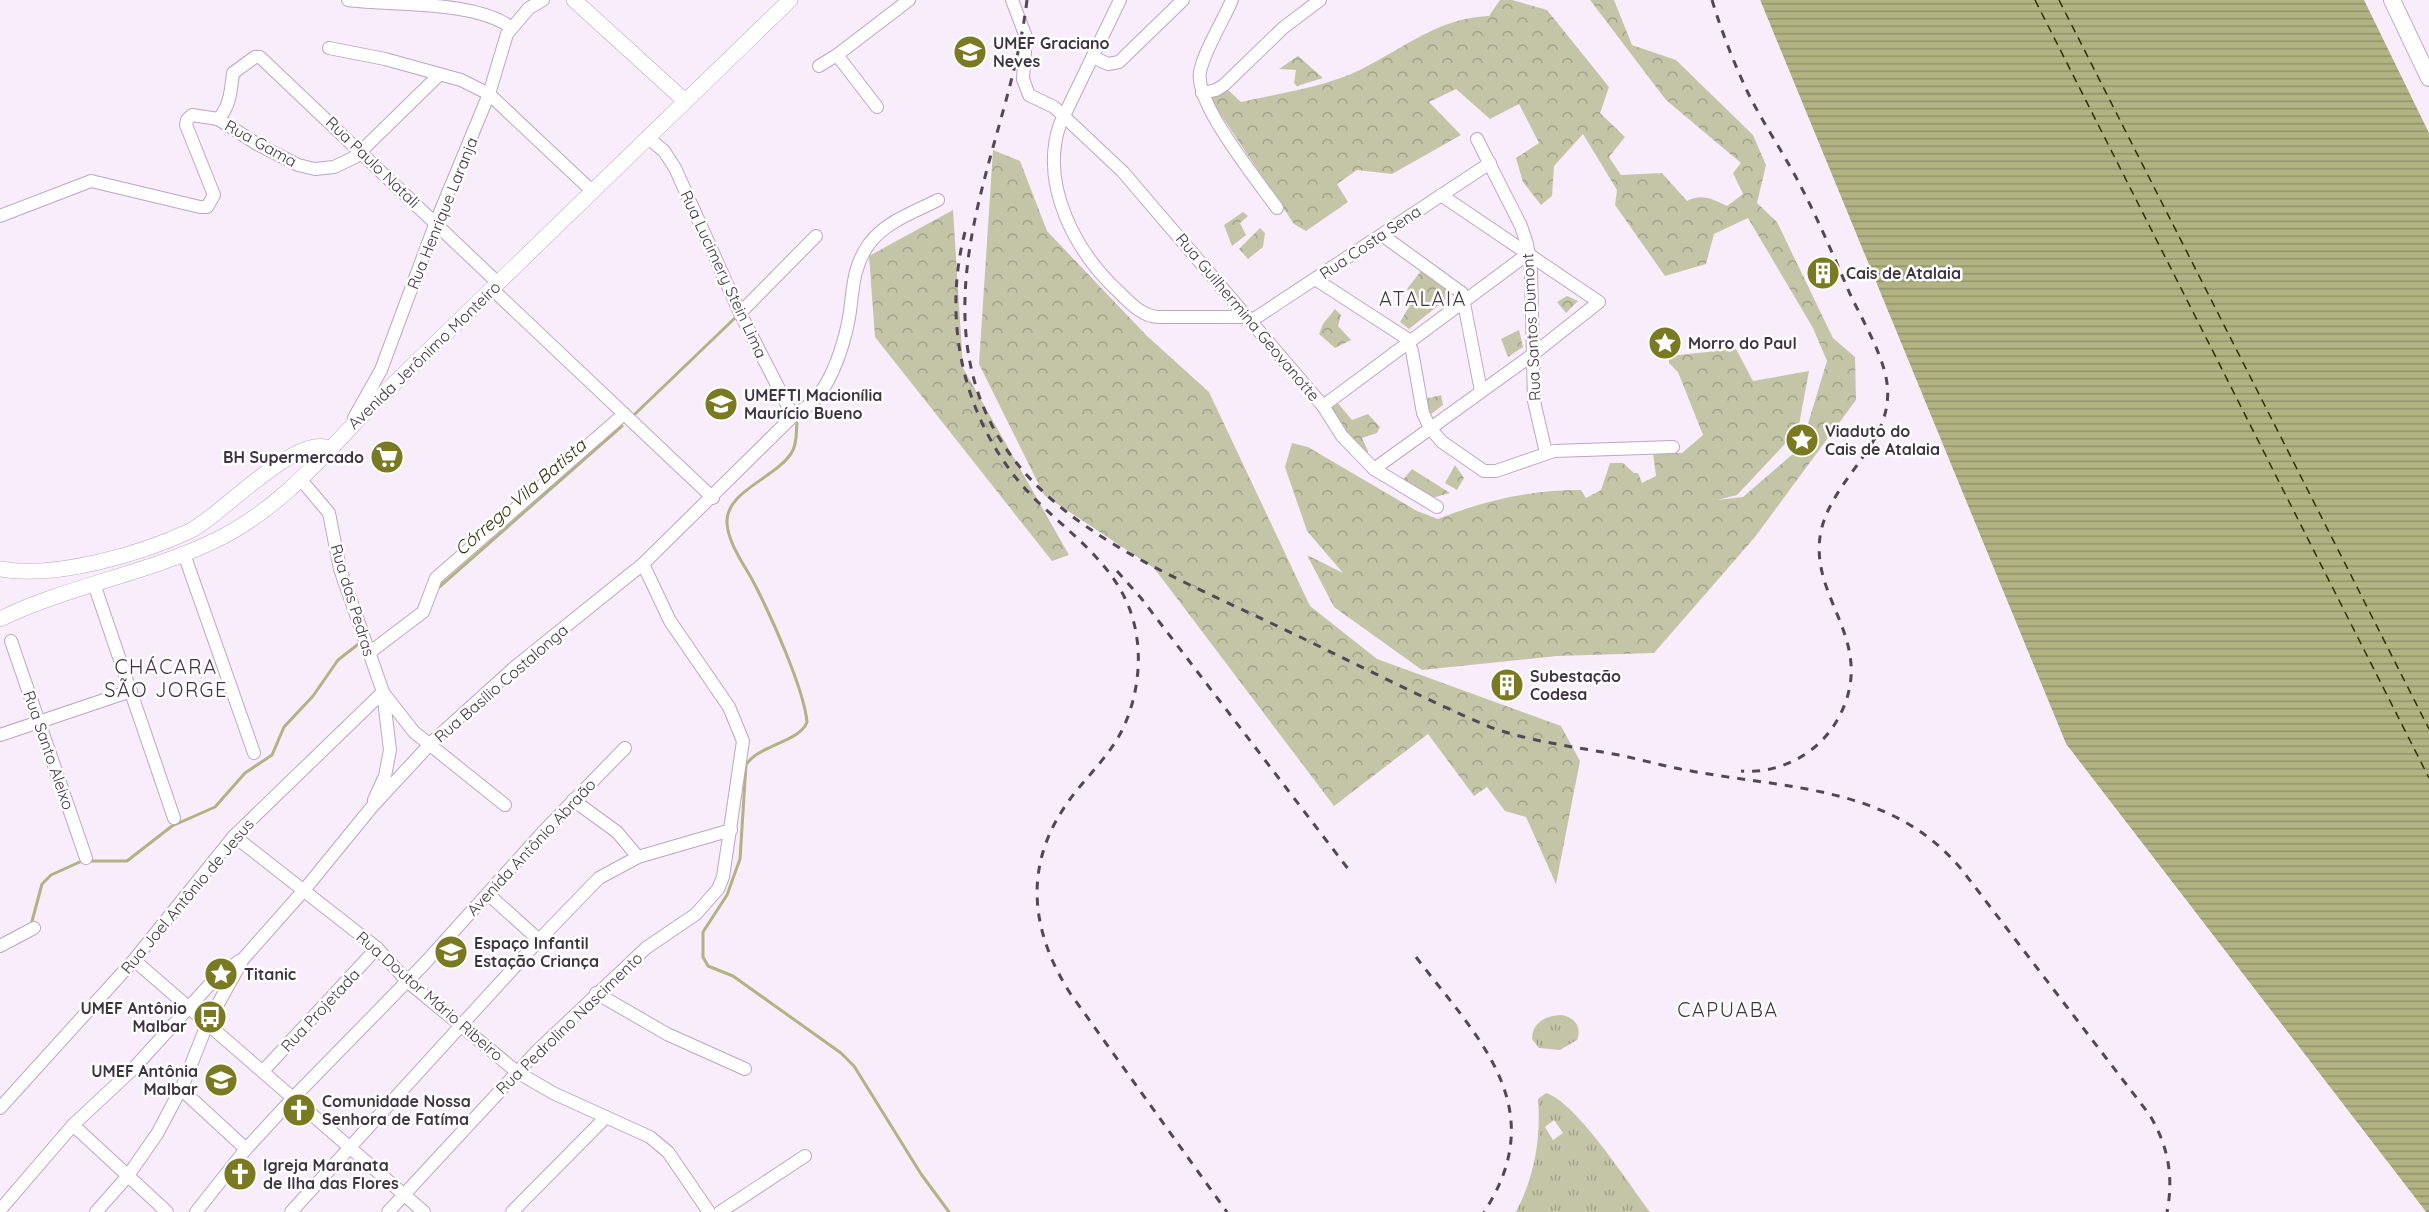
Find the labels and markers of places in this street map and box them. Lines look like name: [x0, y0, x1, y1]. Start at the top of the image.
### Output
place label: UMEF Graciano Neves: [993, 33, 1110, 71]
school or university icon: UMEF Graciano Neves: [952, 34, 988, 70]
building icon: Cais de Atalaia: [1805, 255, 1841, 291]
place label: Cais de Atalaia: [1846, 263, 1961, 283]
place icon: Morro do Paul: [1647, 325, 1683, 361]
place label: Morro do Paul: [1688, 333, 1797, 353]
place label: UMEFTI Macionília Maurício Bueno: [744, 385, 882, 423]
school or university icon: UMEFTI Macionília Maurício Bueno: [703, 386, 739, 422]
place label: Viaduto do Cais de Atalaia: [1825, 421, 1940, 459]
place icon: Viaduto do Cais de Atalaia: [1784, 422, 1820, 458]
supermarket icon: BH Supermercado: [369, 439, 405, 475]
place label: BH Supermercado: [223, 447, 364, 467]
place label: Subestação Codesa: [1530, 666, 1621, 704]
building icon: Subestação Codesa: [1489, 667, 1525, 703]
place label: Espaço Infantil Estação Criança: [474, 933, 599, 971]
school or university icon: Espaço Infantil Estação Criança: [433, 934, 469, 970]
place icon: Titanic: [203, 956, 239, 992]
place label: Titanic: [244, 964, 296, 984]
place label: UMEF Antônio Malbar: [80, 998, 187, 1036]
bus stop icon: UMEF Antônio Malbar: [192, 999, 228, 1035]
place label: UMEF Antônia Malbar: [91, 1061, 198, 1099]
school or university icon: UMEF Antônia Malbar: [203, 1062, 239, 1098]
place label: Comunidade Nossa Senhora de Fatíma: [322, 1091, 471, 1129]
church icon: Comunidade Nossa Senhora de Fatíma: [281, 1092, 317, 1128]
place label: Igreja Maranata de Ilha das Flores: [263, 1155, 399, 1193]
church icon: Igreja Maranata de Ilha das Flores: [222, 1156, 258, 1192]

